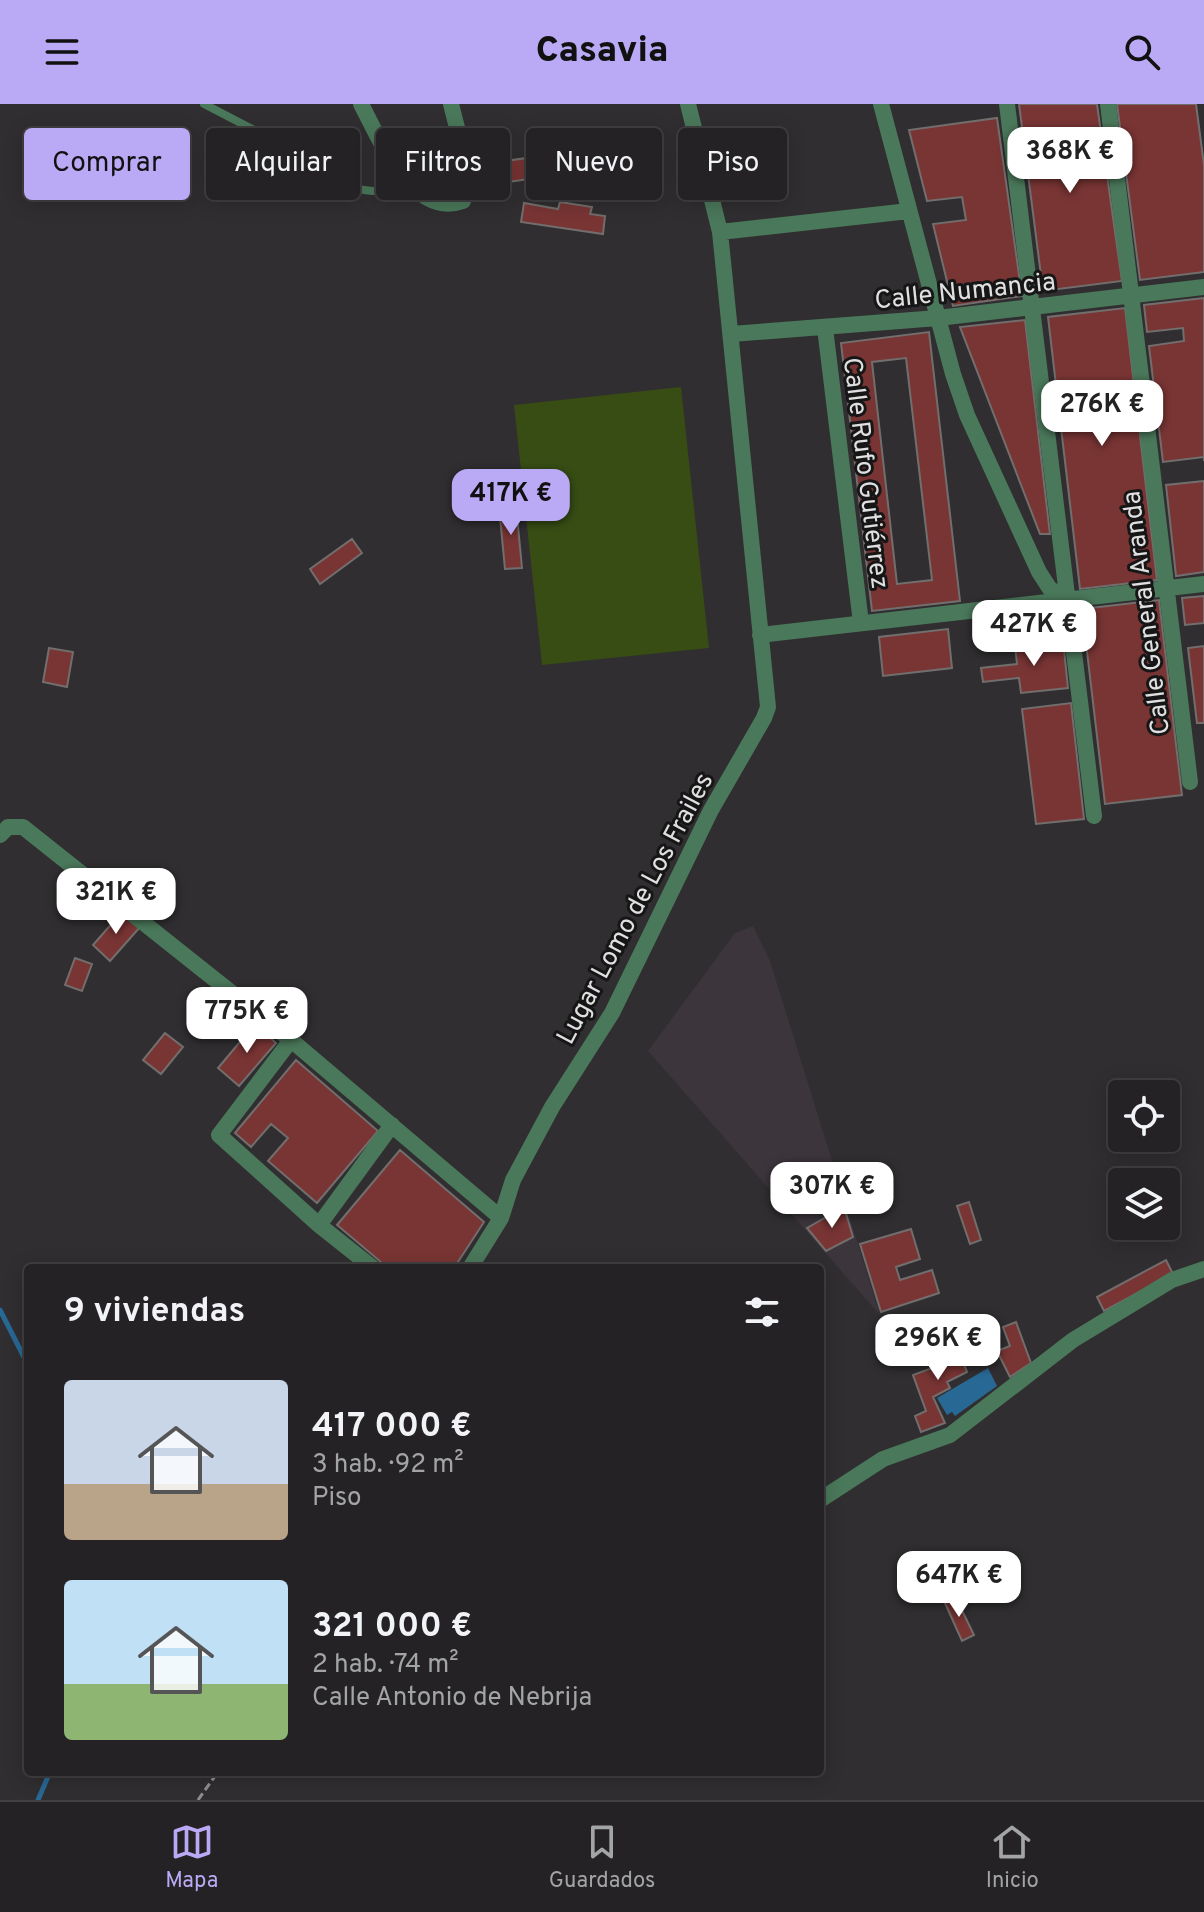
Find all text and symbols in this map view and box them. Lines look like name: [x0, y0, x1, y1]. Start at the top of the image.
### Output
text: Casavia: [536, 29, 668, 75]
icon: menu: [40, 30, 84, 74]
icon: search: [1120, 30, 1164, 74]
pin: 368K €: [1005, 127, 1135, 195]
chip: Comprar: [24, 128, 190, 200]
chip: Alquilar: [206, 128, 360, 200]
chip: Filtros: [376, 128, 510, 200]
chip: Nuevo: [526, 128, 662, 200]
chip: Piso: [678, 128, 787, 200]
text: 368K €: [1025, 136, 1115, 169]
street label: Calle Numancia: [873, 267, 1057, 318]
street label: Calle Rufo Gutiérrez: [834, 356, 895, 591]
pin: 276K €: [1037, 380, 1167, 448]
text: 276K €: [1059, 389, 1145, 422]
pin: 417K €: [446, 469, 576, 537]
text: 417K €: [470, 478, 552, 511]
street label: Calle General Aranda: [1116, 489, 1179, 736]
pin: 427K €: [969, 600, 1099, 668]
text: 427K €: [990, 609, 1078, 642]
street label: Lugar Lomo de Los Frailes: [550, 768, 722, 1051]
pin: 321K €: [51, 868, 181, 936]
text: 321K €: [75, 877, 157, 910]
pin: 775K €: [182, 987, 312, 1055]
text: 775K €: [204, 996, 290, 1029]
map controls: [1108, 1080, 1180, 1240]
button: locate: [1108, 1080, 1180, 1152]
pin: 307K €: [767, 1162, 897, 1230]
button: layers: [1108, 1168, 1180, 1240]
text: 307K €: [788, 1171, 876, 1204]
icon: filters: [740, 1290, 784, 1334]
text: 9 viviendas: [64, 1291, 245, 1334]
pin: 296K €: [873, 1314, 1003, 1382]
text: 296K €: [893, 1323, 983, 1356]
text: 417 000 €: [312, 1406, 472, 1449]
icon: home: [128, 1412, 224, 1508]
text: 3 hab. · 92 m²: [312, 1449, 464, 1482]
text: Piso: [312, 1482, 361, 1515]
pin: 647K €: [894, 1551, 1024, 1619]
text: 647K €: [915, 1560, 1003, 1593]
text: 321 000 €: [312, 1606, 472, 1649]
icon: home: [128, 1612, 224, 1708]
text: 2 hab. · 74 m²: [312, 1649, 459, 1682]
text: Calle Antonio de Nebrija: [312, 1682, 592, 1715]
tab: Mapa: [165, 1820, 218, 1895]
tab: Guardados: [549, 1820, 655, 1895]
tab: Inicio: [986, 1820, 1039, 1895]

